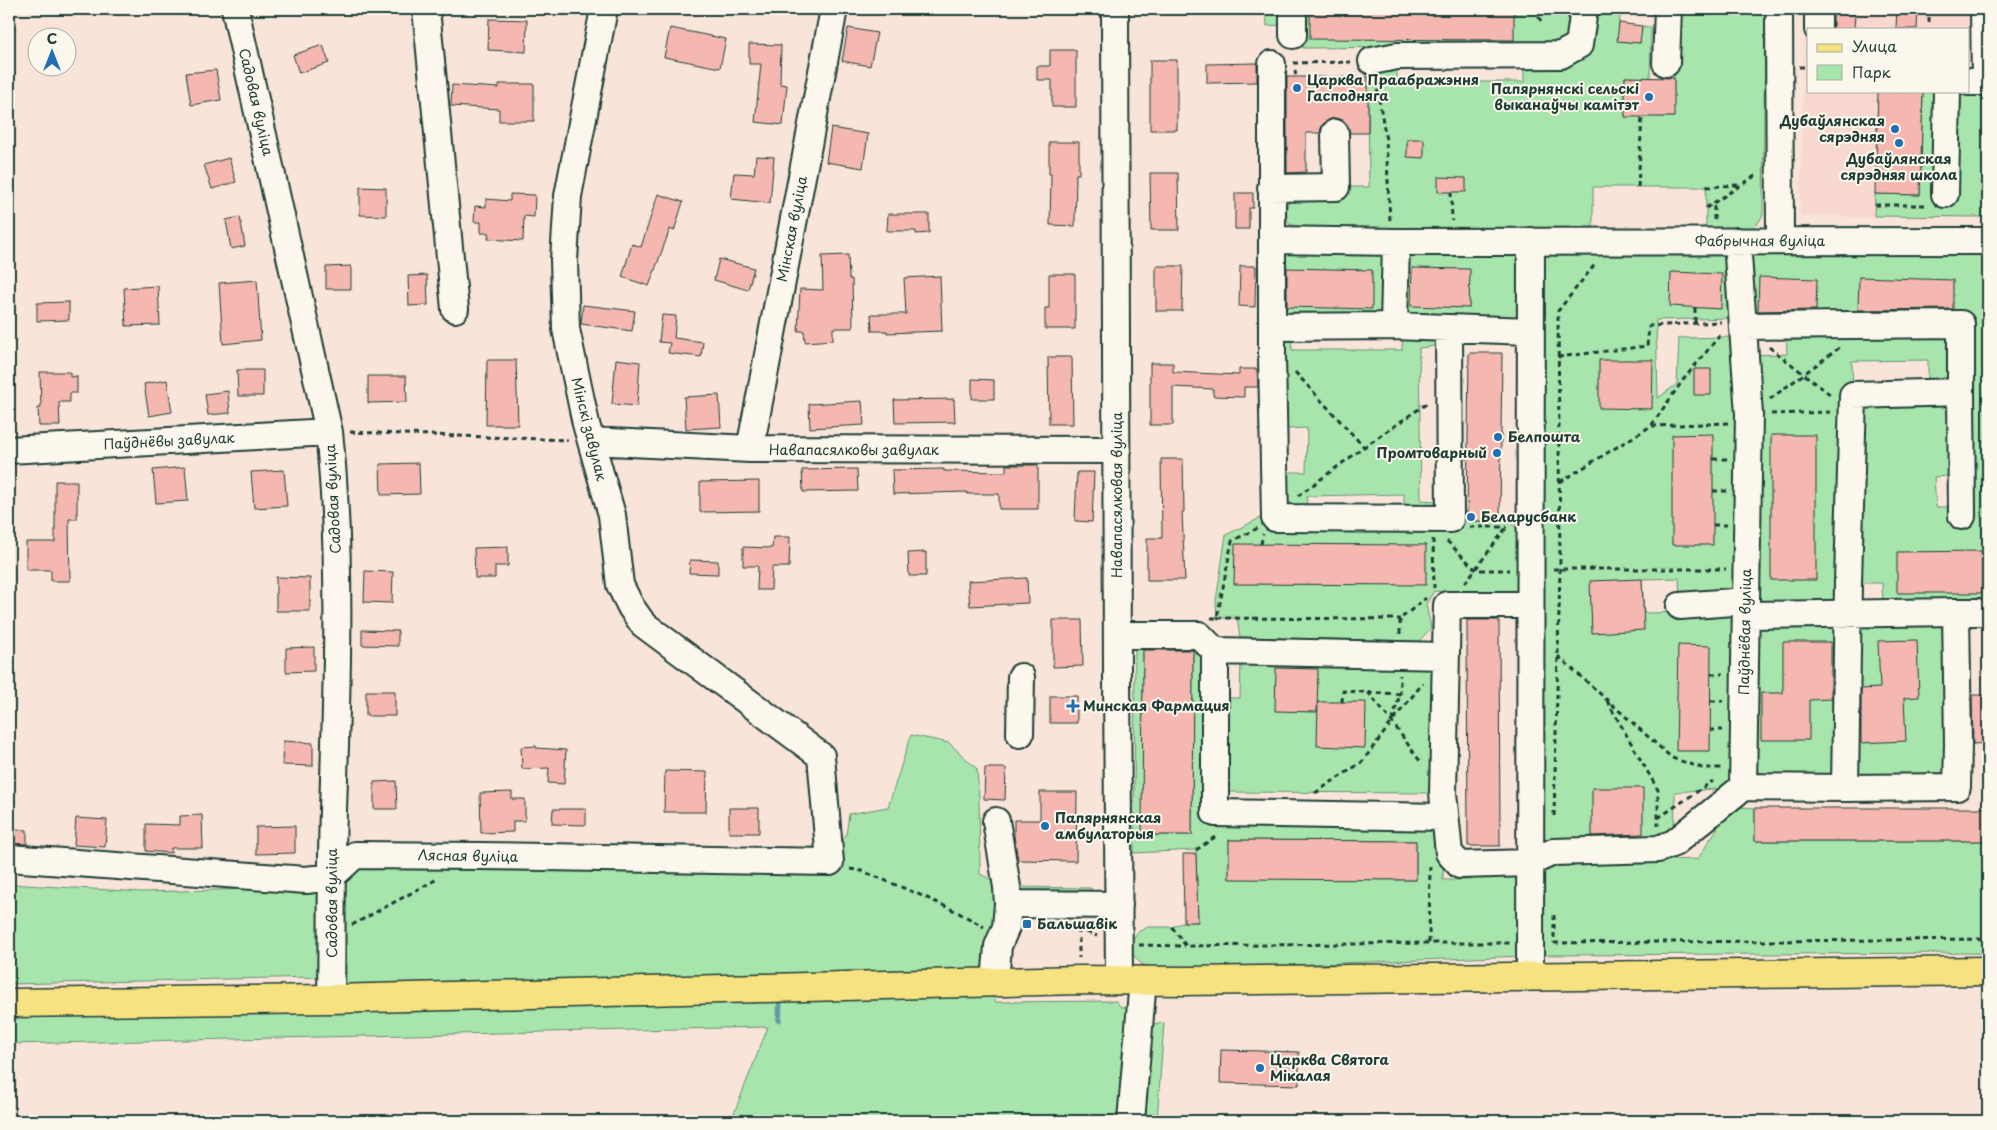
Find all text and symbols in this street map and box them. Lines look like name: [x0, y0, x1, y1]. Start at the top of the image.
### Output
north arrow: [28, 28, 78, 78]
text: С: [47, 28, 57, 49]
legend: [1807, 28, 1970, 92]
text: Улица: [1852, 34, 1897, 57]
street label: Садовая вуліца: [234, 46, 279, 158]
text: Парк: [1852, 60, 1891, 83]
place label: Царква Праабражэння Гасподняга: [1307, 69, 1479, 106]
place label: Папярнянскі сельскі выканаўчы камітэт: [1491, 78, 1640, 115]
marker: Царква Праабражэння Гасподняга: [1291, 82, 1303, 94]
marker: Папярнянскі сельскі выканаўчы камітэт: [1643, 91, 1655, 103]
place label: Дубаўлянская сярэдняя: [1779, 110, 1885, 147]
marker: Дубаўлянская сярэдняя: [1889, 123, 1901, 135]
marker: Дубаўлянская сярэдняя школа: [1893, 137, 1905, 149]
place label: Дубаўлянская сярэдняя школа: [1841, 148, 1958, 185]
street label: Мінская вуліца: [771, 174, 812, 284]
street label: Фабрычная вуліца: [1695, 230, 1825, 251]
street label: Мінскі завулак: [566, 375, 613, 484]
street label: Навапасялковая вуліца: [1106, 412, 1127, 578]
place label: Белпошта: [1508, 426, 1581, 447]
street label: Паўднёвы завулак: [103, 427, 236, 454]
marker: Белпошта: [1492, 431, 1504, 443]
street label: Навапасялковы завулак: [769, 439, 940, 460]
place label: Промтоварный: [1376, 442, 1487, 463]
street label: Садовая вуліца: [319, 443, 346, 554]
marker: Промтоварный: [1491, 447, 1503, 459]
place label: Беларусбанк: [1481, 506, 1576, 527]
marker: Беларусбанк: [1465, 511, 1477, 523]
street label: Паўднёвая вуліца: [1733, 568, 1756, 695]
place label: Минская Фармация: [1083, 695, 1230, 716]
marker: Минская Фармация: [1067, 700, 1079, 712]
place label: Папярнянская амбулаторыя: [1055, 807, 1161, 844]
marker: Папярнянская амбулаторыя: [1039, 820, 1051, 832]
street label: Лясная вуліца: [418, 844, 519, 867]
street label: Садовая вуліца: [321, 848, 342, 958]
place label: Бальшавік: [1037, 913, 1117, 934]
marker: Бальшавік: [1021, 918, 1033, 930]
place label: Царква Святога Мікалая: [1270, 1049, 1389, 1086]
marker: Царква Святога Мікалая: [1254, 1062, 1266, 1074]

